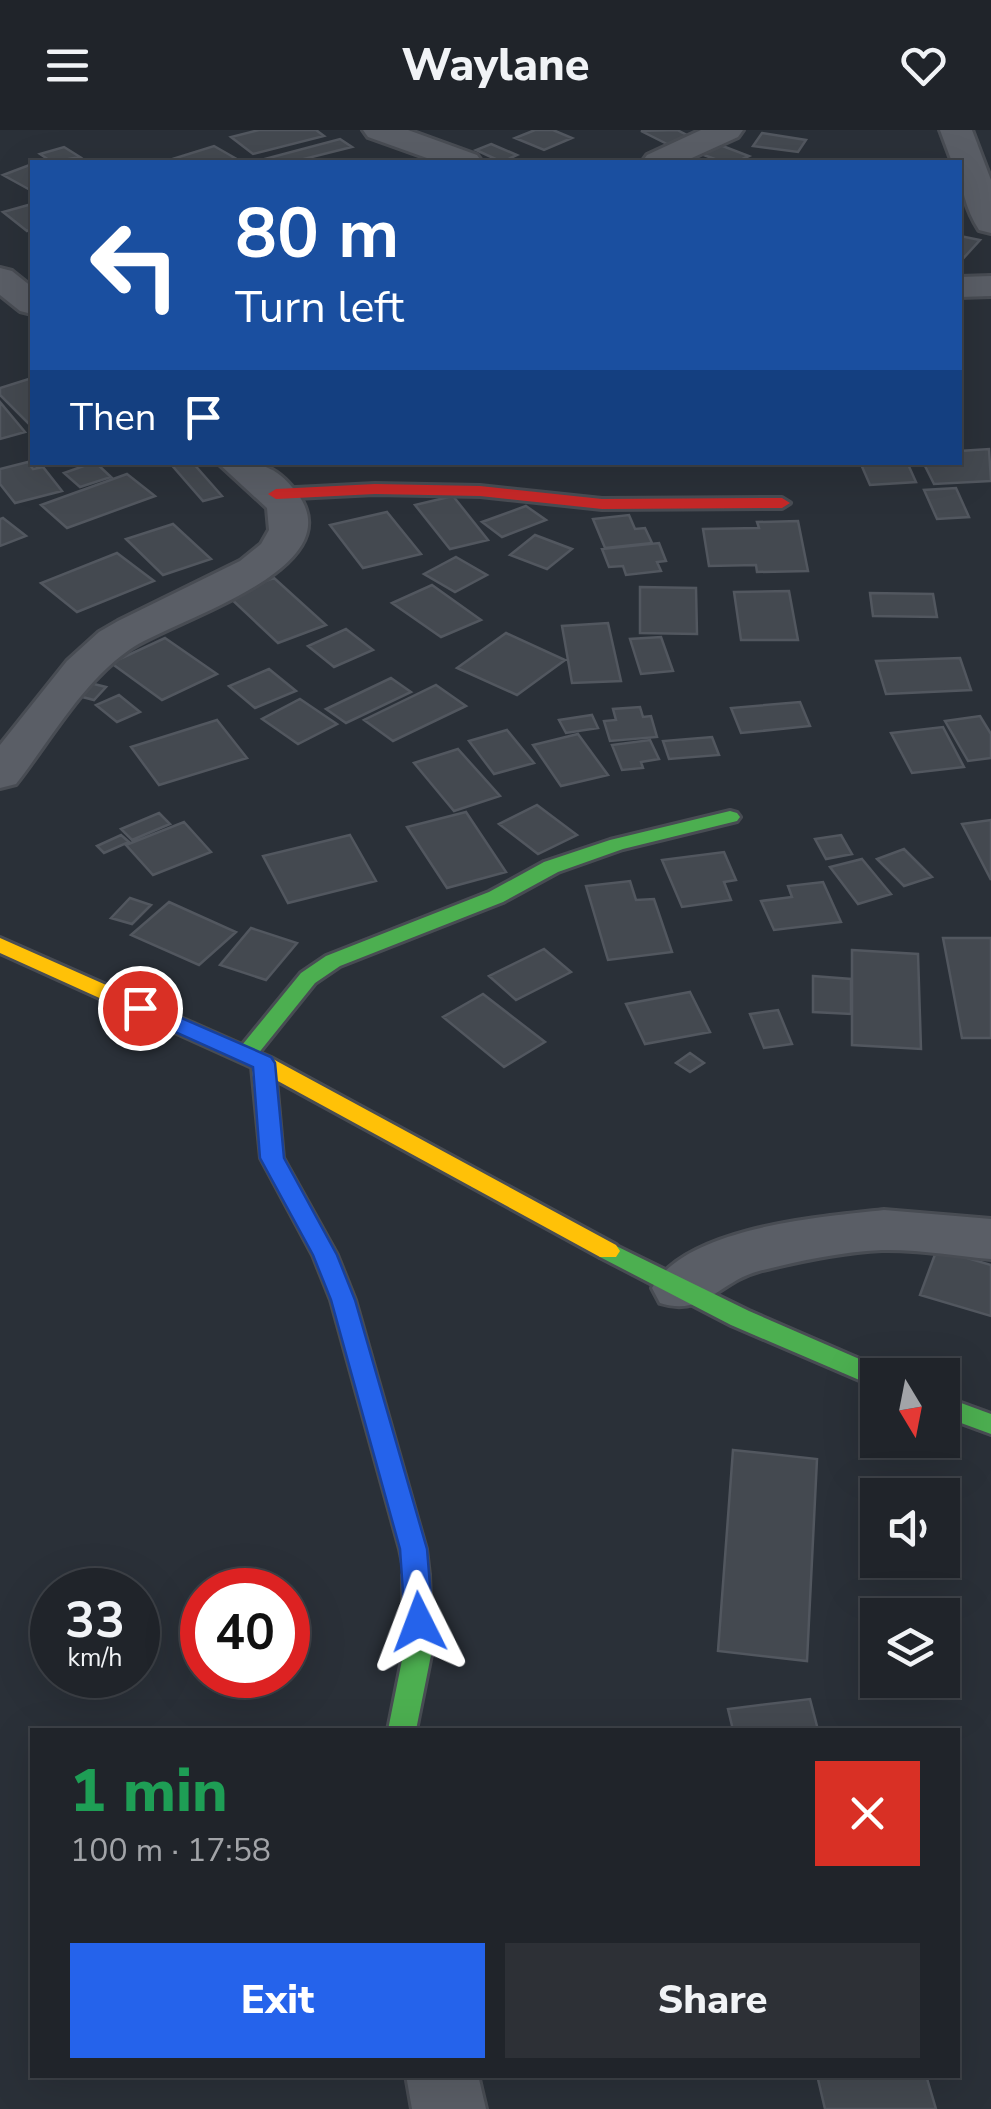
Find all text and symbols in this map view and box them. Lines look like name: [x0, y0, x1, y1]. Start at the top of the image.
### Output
text: Waylane: [402, 35, 590, 96]
icon: menu: [40, 38, 95, 93]
icon: heart: [896, 38, 951, 93]
text: 80 m: [235, 186, 399, 282]
icon: left: [70, 200, 200, 330]
text: Turn left: [235, 277, 404, 338]
icon: arrive: [176, 390, 231, 445]
text: Then: [70, 392, 156, 443]
pin: [98, 966, 183, 1051]
icon: arrive: [113, 981, 168, 1036]
north arrow: [860, 1358, 960, 1458]
map controls: [860, 1358, 960, 1698]
button: sound: [860, 1478, 960, 1578]
speed limit sign: 40: [180, 1568, 310, 1698]
position arrow: [367, 1570, 471, 1674]
text: 33: [65, 1586, 125, 1655]
button: layers: [860, 1598, 960, 1698]
text: km/h: [67, 1641, 123, 1675]
text: 1 min: [70, 1750, 228, 1832]
button: close: [815, 1761, 920, 1866]
text: 100 m · 17:58: [70, 1829, 271, 1872]
button: Exit: [70, 1943, 485, 2058]
button: Share: [505, 1943, 920, 2058]

